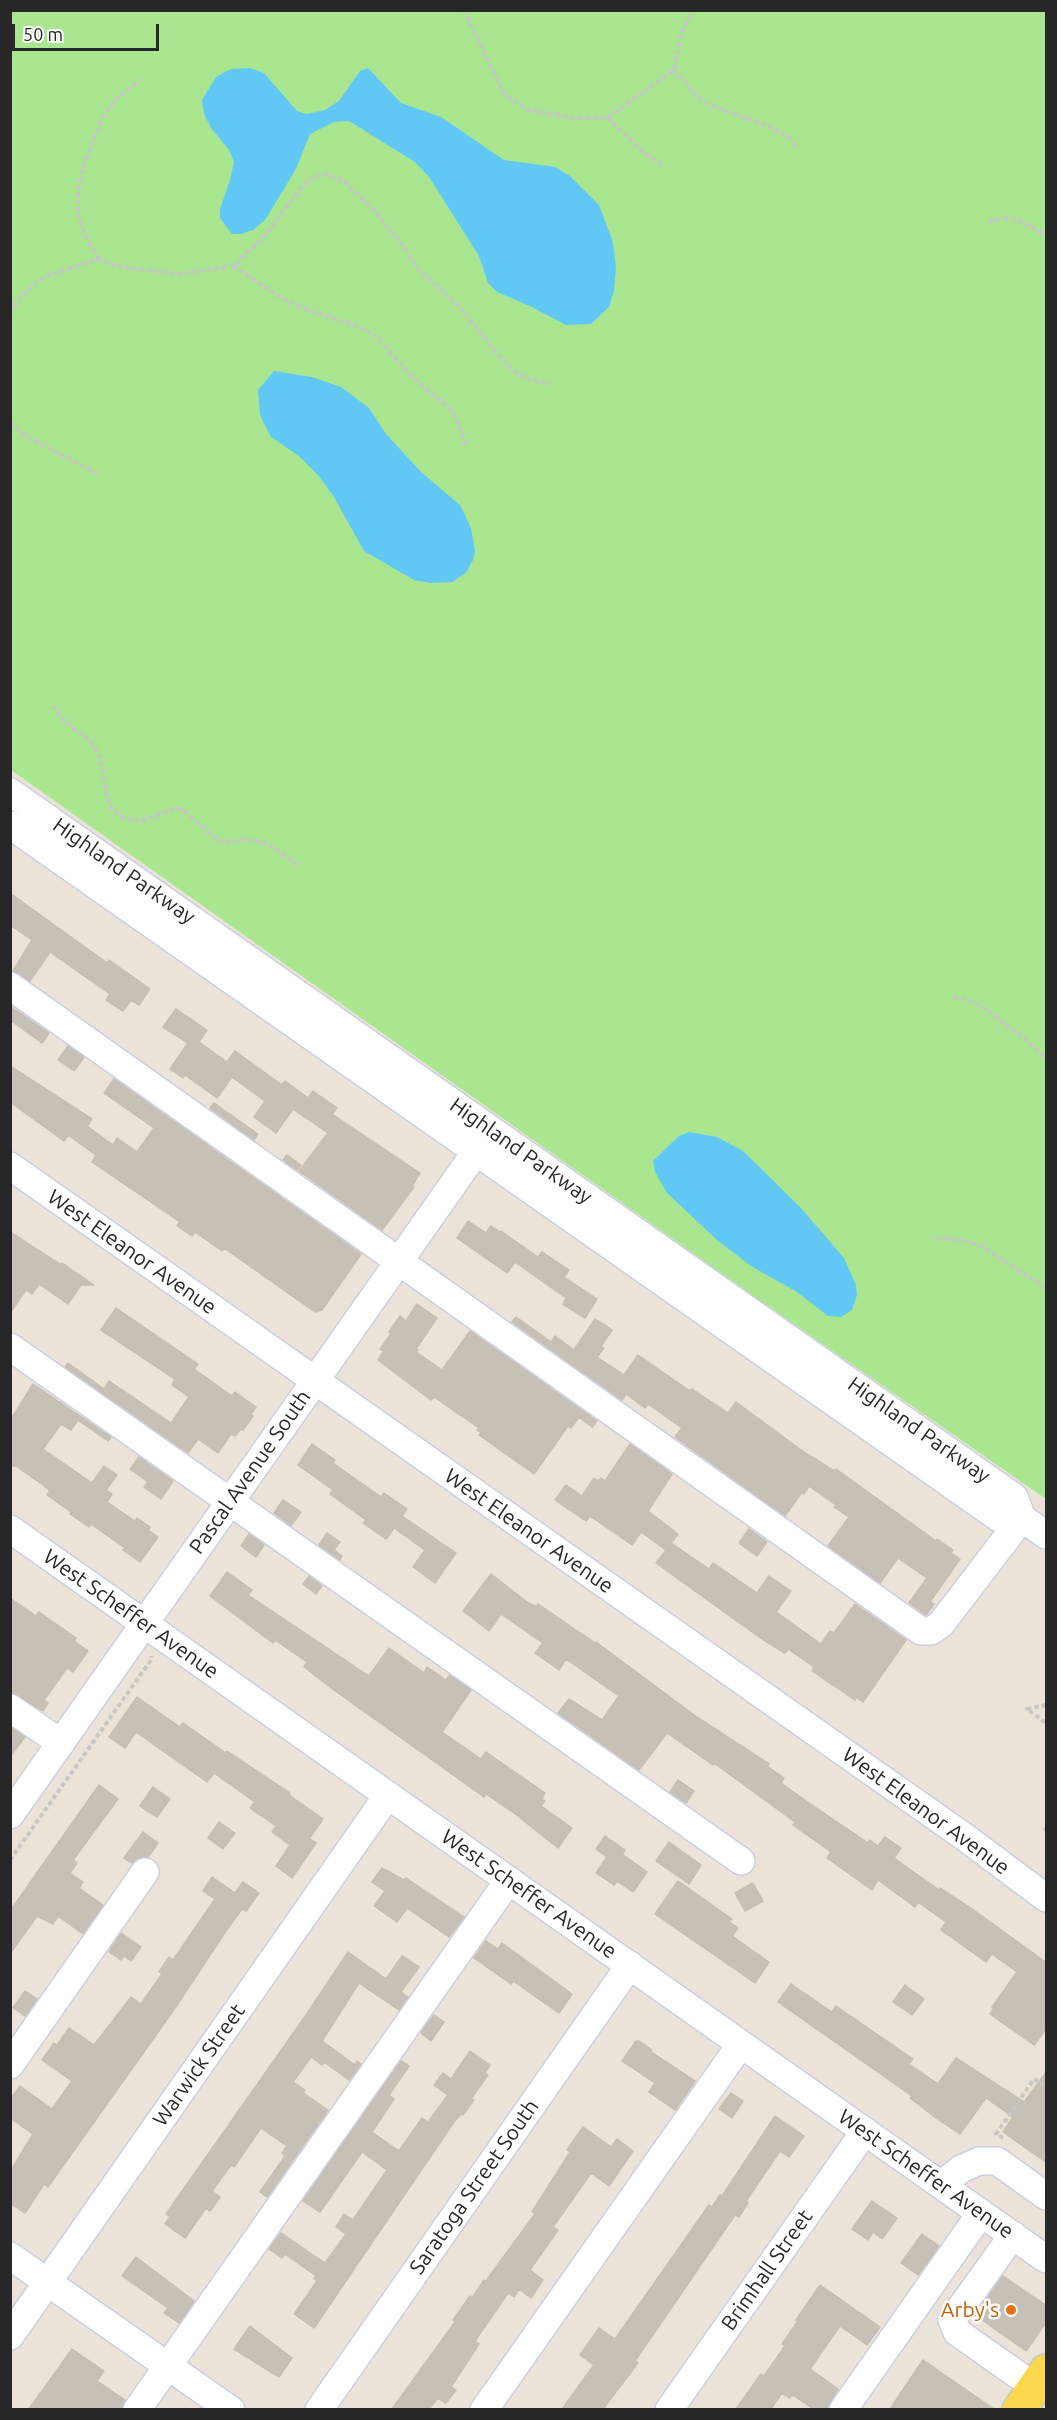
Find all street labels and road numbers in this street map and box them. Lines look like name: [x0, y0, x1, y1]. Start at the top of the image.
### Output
street label: Highland Parkway: [48, 812, 200, 930]
street label: Highland Parkway: [445, 1092, 597, 1210]
street label: West Eleanor Avenue: [43, 1184, 221, 1320]
street label: Highland Parkway: [843, 1371, 995, 1489]
street label: Pascal Avenue South: [184, 1385, 316, 1559]
street label: West Eleanor Avenue: [440, 1463, 618, 1599]
street label: West Scheffer Avenue: [38, 1544, 224, 1684]
street label: West Eleanor Avenue: [838, 1742, 1014, 1880]
street label: West Scheffer Avenue: [436, 1824, 622, 1964]
street label: Warwick Street: [148, 1999, 250, 2131]
street label: Saratoga Street South: [404, 2095, 544, 2279]
street label: West Scheffer Avenue: [833, 2104, 1019, 2244]
street label: Brimhall Street: [716, 2205, 818, 2335]

